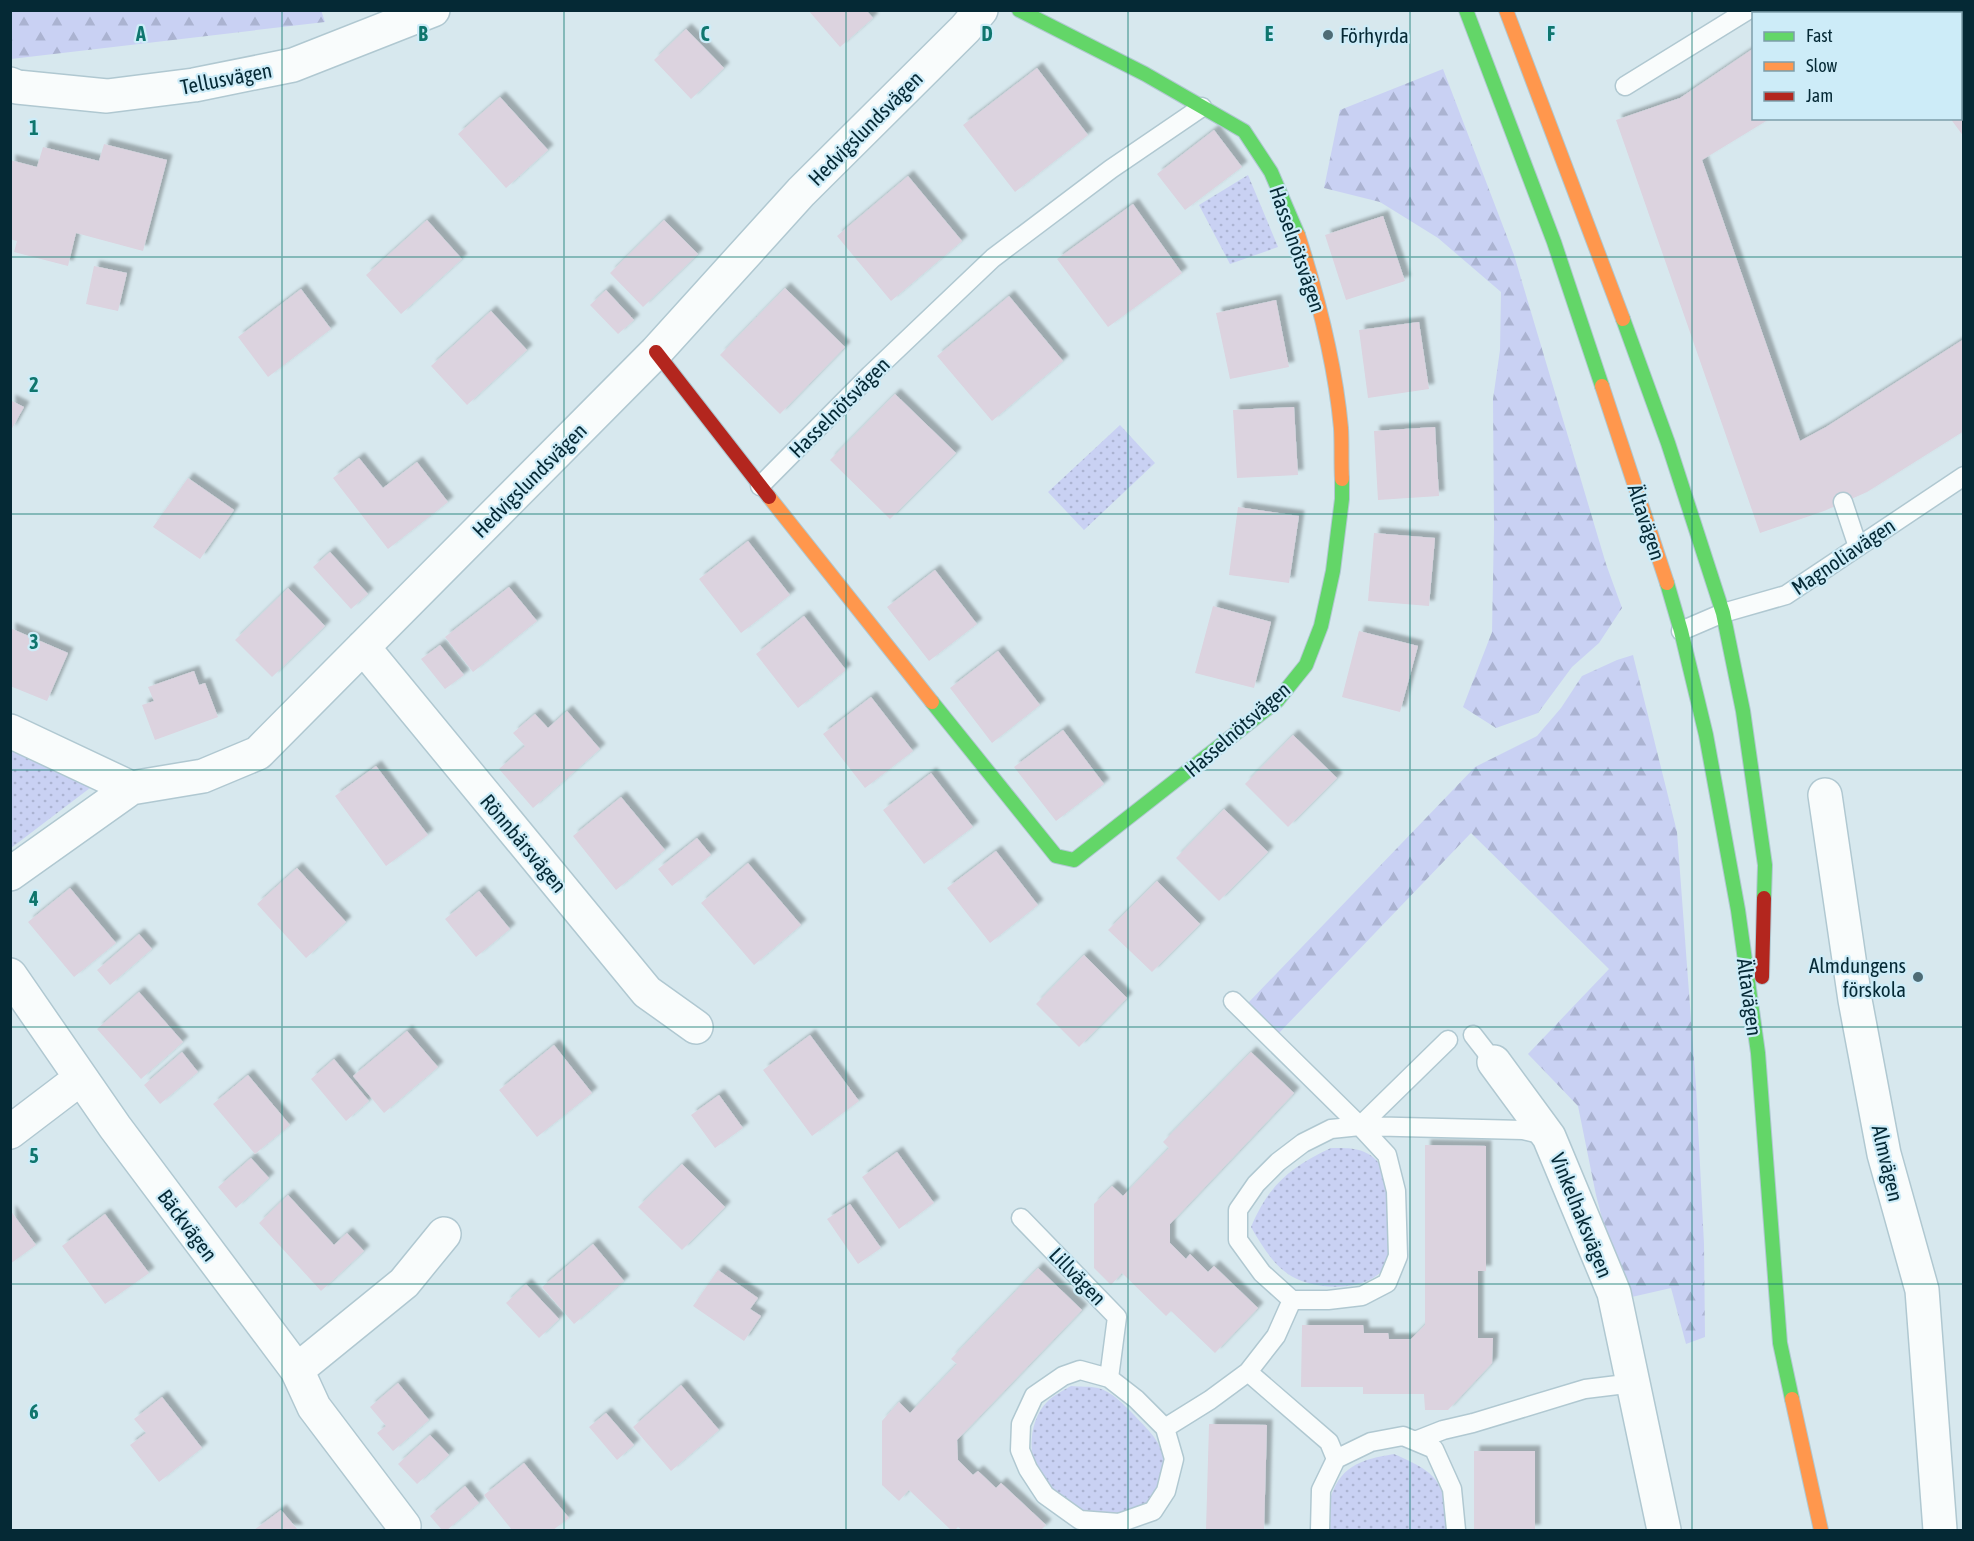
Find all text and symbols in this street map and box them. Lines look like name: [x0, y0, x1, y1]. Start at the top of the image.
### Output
legend: [1752, 12, 1962, 120]
text: A: [135, 22, 146, 45]
text: B: [418, 22, 428, 45]
text: C: [701, 22, 710, 45]
text: D: [981, 22, 993, 45]
text: E: [1265, 22, 1274, 45]
text: F: [1547, 22, 1555, 45]
place label: Förhyrda: [1340, 23, 1409, 47]
text: Fast: [1806, 25, 1833, 46]
marker: Förhyrda: [1321, 28, 1335, 42]
text: Slow: [1806, 55, 1837, 76]
street label: Tellusvägen: [178, 57, 274, 99]
street label: Hedvigslundsvägen: [803, 66, 927, 190]
text: Jam: [1806, 85, 1833, 106]
text: 1: [29, 116, 39, 139]
street label: Hasselnötsvägen: [1265, 183, 1331, 315]
street label: Hasselnötsvägen: [784, 352, 894, 462]
text: 2: [29, 373, 39, 396]
street label: Hedvigslundsvägen: [467, 418, 591, 542]
street label: Ältavägen: [1624, 481, 1670, 563]
street label: Magnoliavägen: [1787, 513, 1899, 599]
text: 3: [29, 630, 39, 653]
street label: Hasselnötsvägen: [1179, 677, 1295, 781]
street label: Rönnbärsvägen: [476, 789, 572, 897]
text: 4: [28, 887, 39, 910]
place label: Almdungens förskola: [1809, 953, 1906, 1001]
street label: Ältavägen: [1733, 957, 1767, 1037]
marker: Almdungens förskola: [1911, 970, 1925, 984]
street label: Almvägen: [1868, 1123, 1908, 1203]
text: 5: [29, 1144, 39, 1167]
street label: Vinkelhaksvägen: [1546, 1149, 1618, 1281]
street label: Bäckvägen: [153, 1185, 223, 1265]
street label: Lillvägen: [1045, 1242, 1111, 1310]
text: 6: [29, 1400, 39, 1423]

